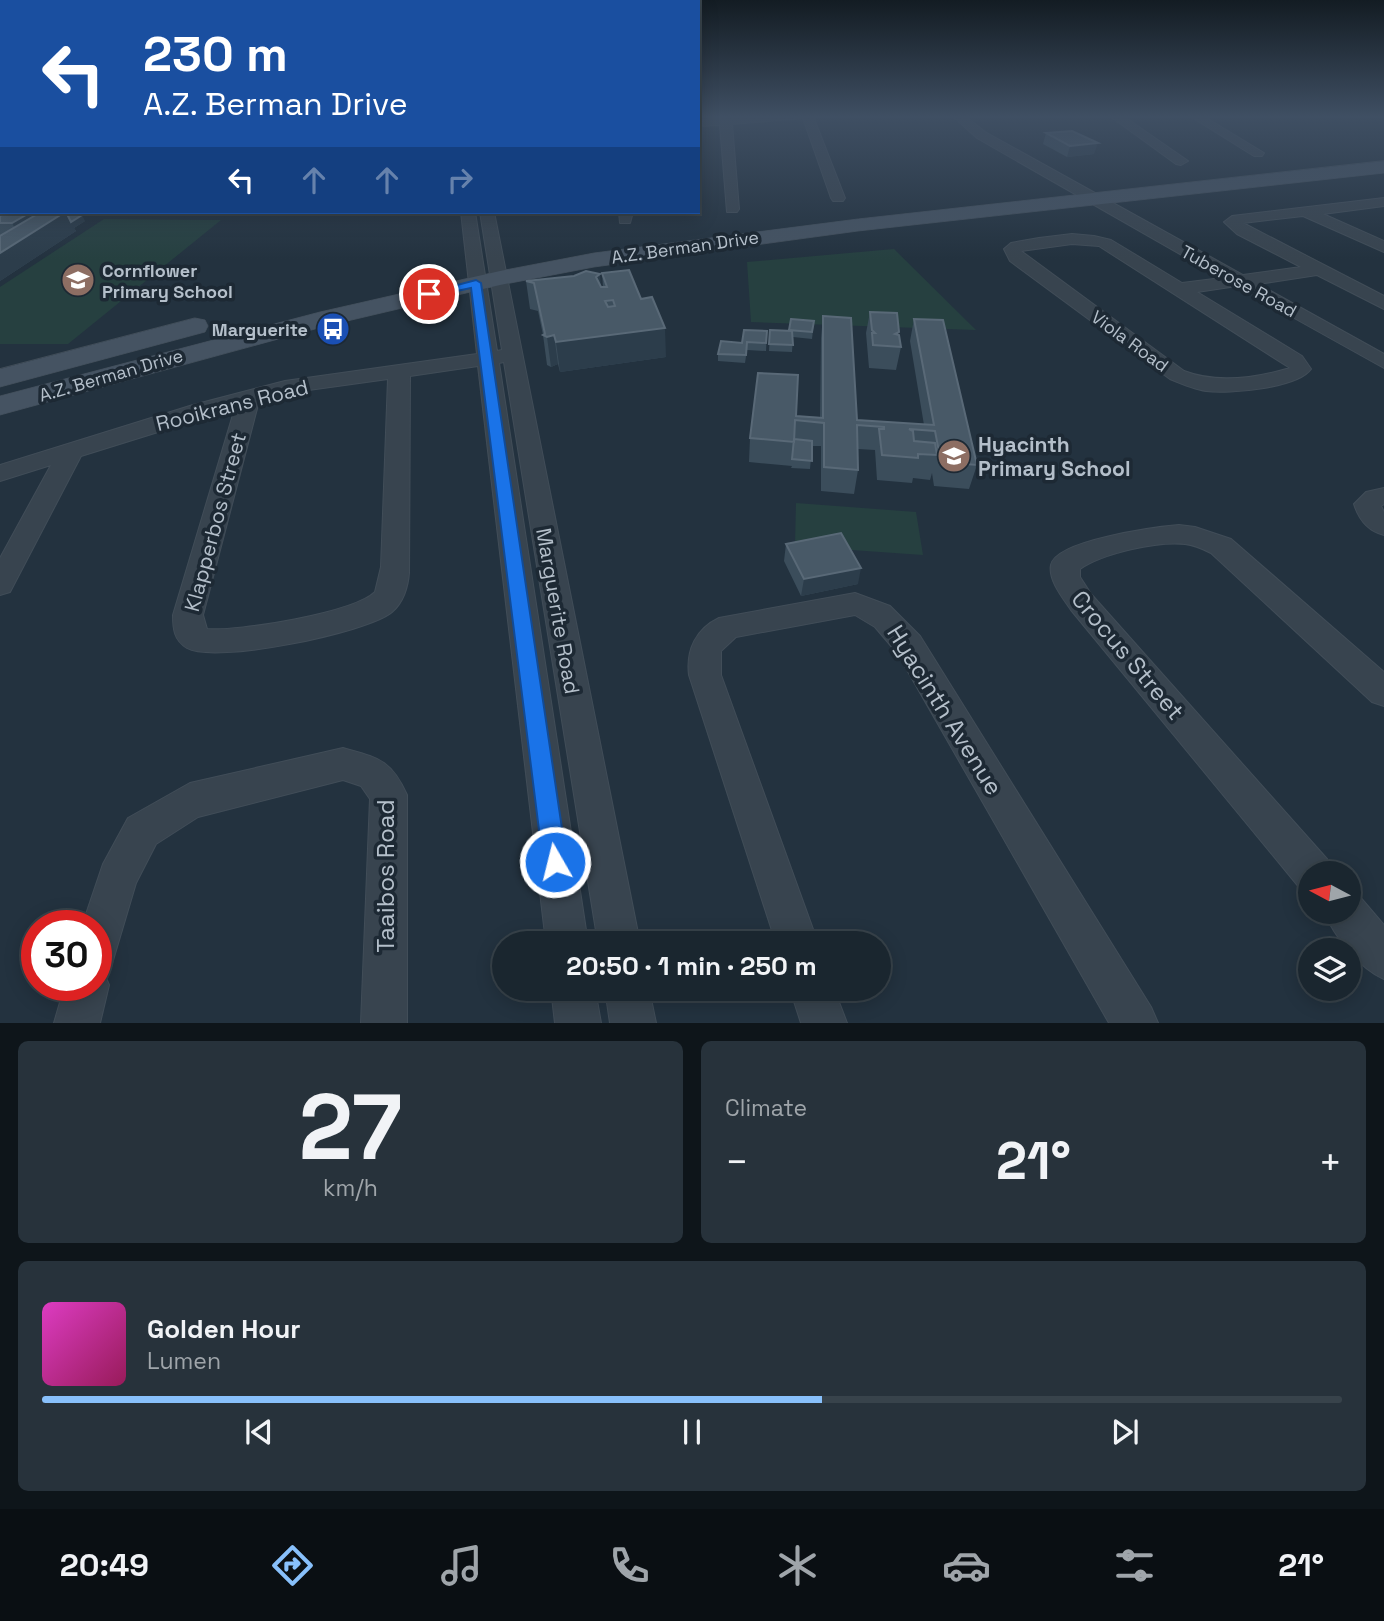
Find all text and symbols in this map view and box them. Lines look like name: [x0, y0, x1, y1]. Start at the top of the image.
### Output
text: 230 m: [143, 23, 288, 85]
icon: left: [28, 28, 119, 119]
text: A.Z. Berman Drive: [143, 84, 408, 124]
icon: left: [222, 161, 260, 199]
icon: ahead: [295, 161, 333, 199]
icon: ahead: [368, 161, 406, 199]
icon: right: [441, 161, 479, 199]
street label: A.Z. Berman Drive: [610, 225, 760, 269]
street label: Tuberose Road: [1177, 240, 1301, 322]
place label: Cornflower Primary School: [102, 259, 233, 303]
school or university icon: Cornflower Primary School: [59, 261, 97, 299]
pin: [399, 264, 459, 324]
icon: arrive: [410, 275, 448, 313]
street label: Viola Road: [1087, 305, 1173, 377]
bus stop icon: Marguerite: [314, 310, 352, 348]
place label: Marguerite: [212, 318, 308, 341]
street label: A.Z. Berman Drive: [36, 343, 186, 407]
street label: Rooikrans Road: [153, 373, 311, 437]
street label: Klapperbos Street: [178, 429, 252, 615]
place label: Hyacinth Primary School: [978, 431, 1131, 482]
school or university icon: Hyacinth Primary School: [935, 437, 973, 475]
street label: Marguerite Road: [530, 526, 586, 696]
street label: Crocus Street: [1065, 584, 1191, 726]
street label: Hyacinth Avenue: [880, 619, 1010, 801]
street label: Taaibos Road: [370, 799, 401, 953]
position arrow: [518, 825, 592, 899]
north arrow: [1298, 861, 1362, 924]
map controls: [1298, 861, 1361, 1001]
speed limit sign: 30: [21, 910, 112, 1001]
button: layers: [1298, 938, 1361, 1001]
text: 20:50 · 1 min · 250 m: [566, 949, 817, 983]
text: 27: [299, 1069, 402, 1186]
text: Climate: [725, 1093, 807, 1123]
text: 21°: [996, 1128, 1071, 1194]
text: −: [725, 1138, 749, 1186]
text: +: [1318, 1138, 1342, 1186]
text: km/h: [323, 1173, 378, 1203]
text: Golden Hour: [147, 1312, 301, 1346]
text: Lumen: [147, 1346, 221, 1376]
icon: previous: [240, 1413, 278, 1451]
icon: pause: [673, 1413, 711, 1451]
icon: next: [1106, 1413, 1144, 1451]
icon: directions: [268, 1541, 317, 1590]
icon: music: [437, 1541, 486, 1590]
icon: phone: [605, 1541, 654, 1590]
icon: climate: [773, 1541, 822, 1590]
icon: car: [942, 1541, 991, 1590]
icon: filters: [1110, 1541, 1159, 1590]
text: 20:49: [60, 1545, 149, 1585]
text: 21°: [1278, 1545, 1324, 1585]

